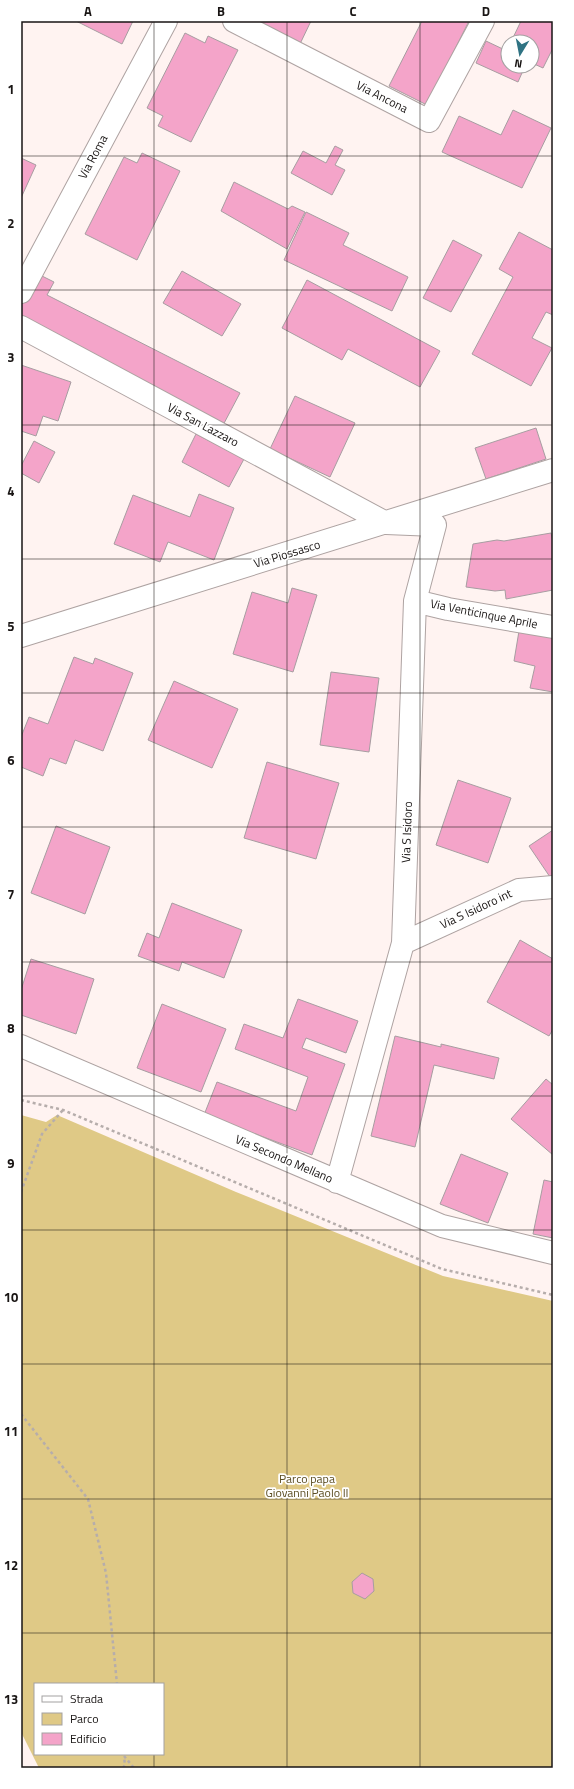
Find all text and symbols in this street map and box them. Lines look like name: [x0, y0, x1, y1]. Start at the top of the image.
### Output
text: A: [84, 1, 92, 21]
text: B: [217, 1, 225, 21]
text: C: [349, 1, 357, 21]
text: D: [482, 1, 490, 21]
north arrow: [500, 34, 540, 74]
text: N: [513, 55, 523, 72]
street label: Via Ancona: [353, 75, 411, 118]
text: 1: [7, 79, 15, 99]
street label: Via Roma: [73, 131, 112, 182]
text: 2: [7, 213, 15, 233]
text: 3: [7, 347, 15, 367]
street label: Via San Lazzaro: [164, 398, 243, 451]
text: 4: [7, 481, 15, 501]
street label: Via Piossasco: [251, 534, 322, 573]
street label: Via Venticinque Aprile: [429, 594, 539, 633]
text: 5: [7, 616, 15, 636]
text: 6: [7, 750, 15, 770]
street label: Via S Isidoro: [396, 801, 417, 863]
street label: Via S Isidoro int: [437, 883, 516, 934]
text: 7: [7, 884, 15, 904]
text: 8: [7, 1018, 15, 1038]
street label: Via Secondo Mellano: [232, 1129, 336, 1188]
text: 9: [7, 1153, 15, 1173]
text: 10: [4, 1287, 18, 1307]
text: 11: [4, 1421, 18, 1441]
park label: Parco papa Giovanni Paolo II: [265, 1469, 349, 1502]
text: 12: [4, 1555, 18, 1575]
legend: [34, 1683, 164, 1755]
text: 13: [4, 1689, 18, 1709]
text: Strada: [70, 1689, 103, 1708]
text: Parco: [70, 1709, 99, 1728]
text: Edificio: [70, 1729, 106, 1748]

